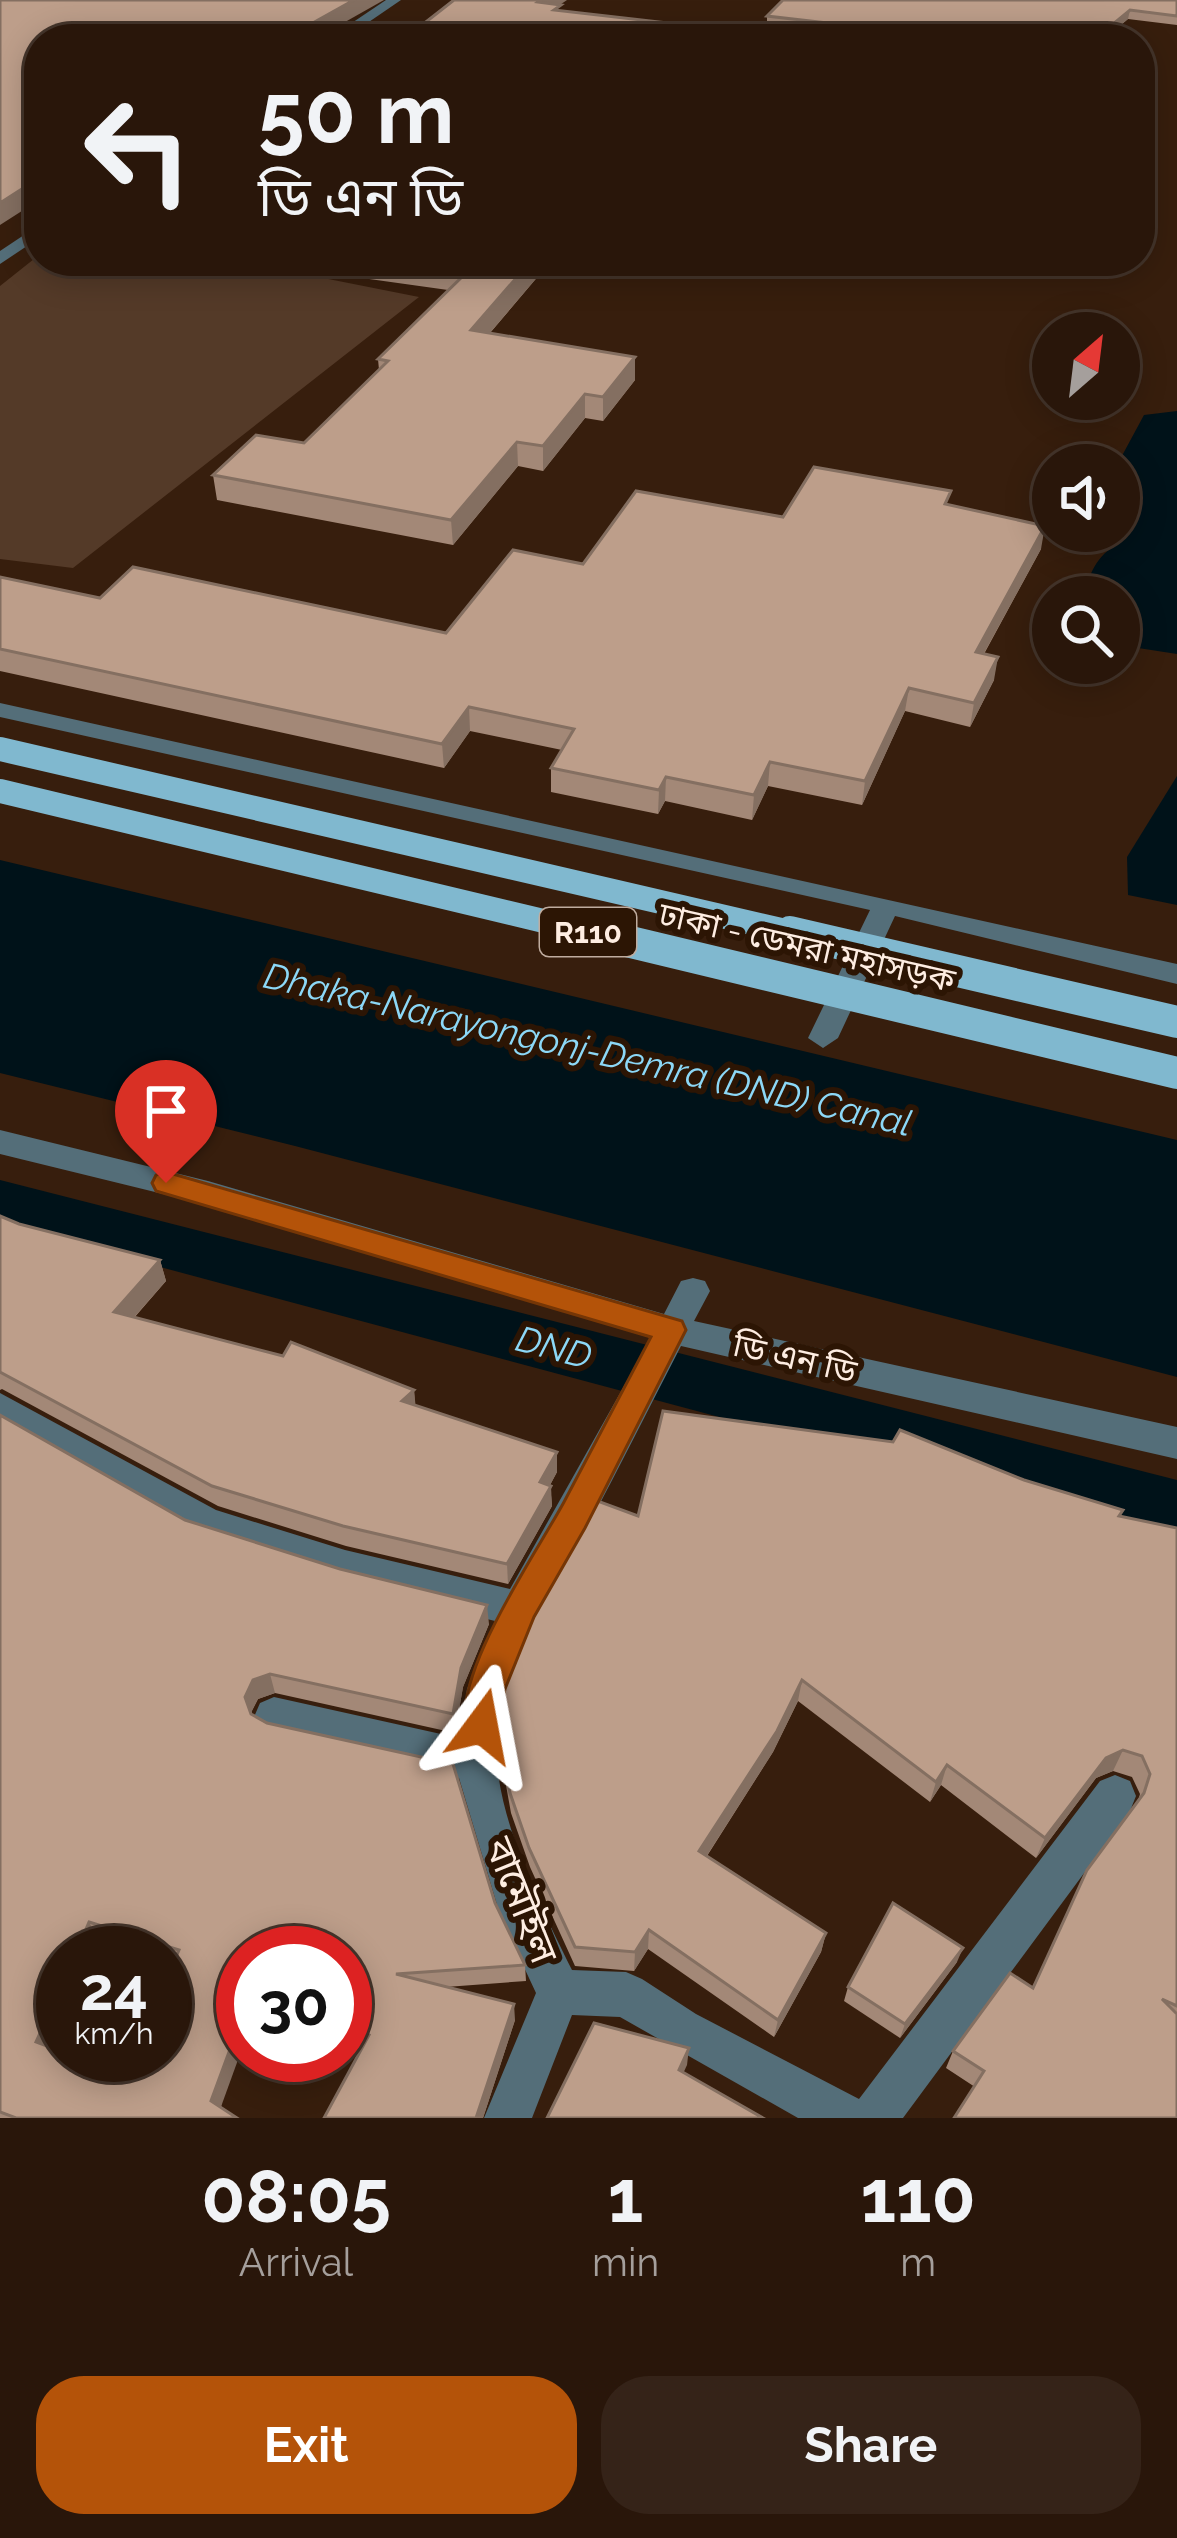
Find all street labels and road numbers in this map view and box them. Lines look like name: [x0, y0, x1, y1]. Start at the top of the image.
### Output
street label: ঢাকা - ডেমরা মহাসড়ক: [654, 894, 959, 1000]
road number: R110: [540, 908, 636, 956]
street label: ডি এন ডি: [729, 1325, 861, 1391]
street label: বামৌইল: [476, 1830, 568, 1970]

